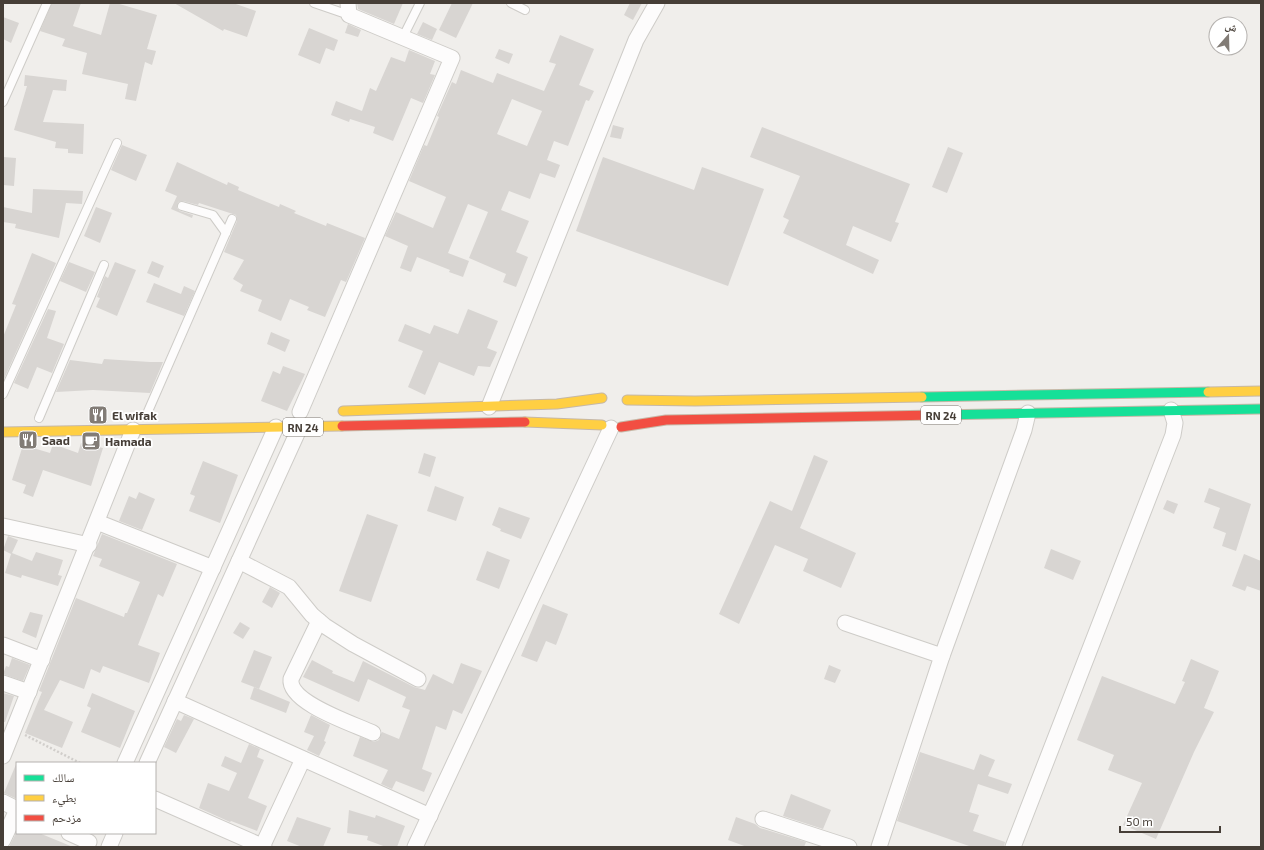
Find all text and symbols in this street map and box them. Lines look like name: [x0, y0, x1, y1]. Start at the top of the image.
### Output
north arrow: [1208, 16, 1248, 56]
text: ش: [1223, 18, 1240, 36]
restaurant icon: El wifak: [87, 404, 109, 426]
road number: RN 24: [921, 406, 961, 424]
place label: El wifak: [112, 408, 157, 422]
road number: RN 24: [283, 418, 323, 436]
restaurant icon: Saad: [17, 429, 39, 451]
cafe icon: Hamada: [80, 430, 102, 452]
place label: Saad: [42, 433, 70, 447]
place label: Hamada: [105, 434, 152, 448]
legend: [16, 762, 156, 834]
text: سالك: [52, 770, 74, 784]
text: بطيء: [52, 790, 76, 808]
scale bar: [1120, 808, 1220, 834]
text: مزدحم: [52, 810, 81, 826]
text: 50 m: [1126, 814, 1153, 828]

